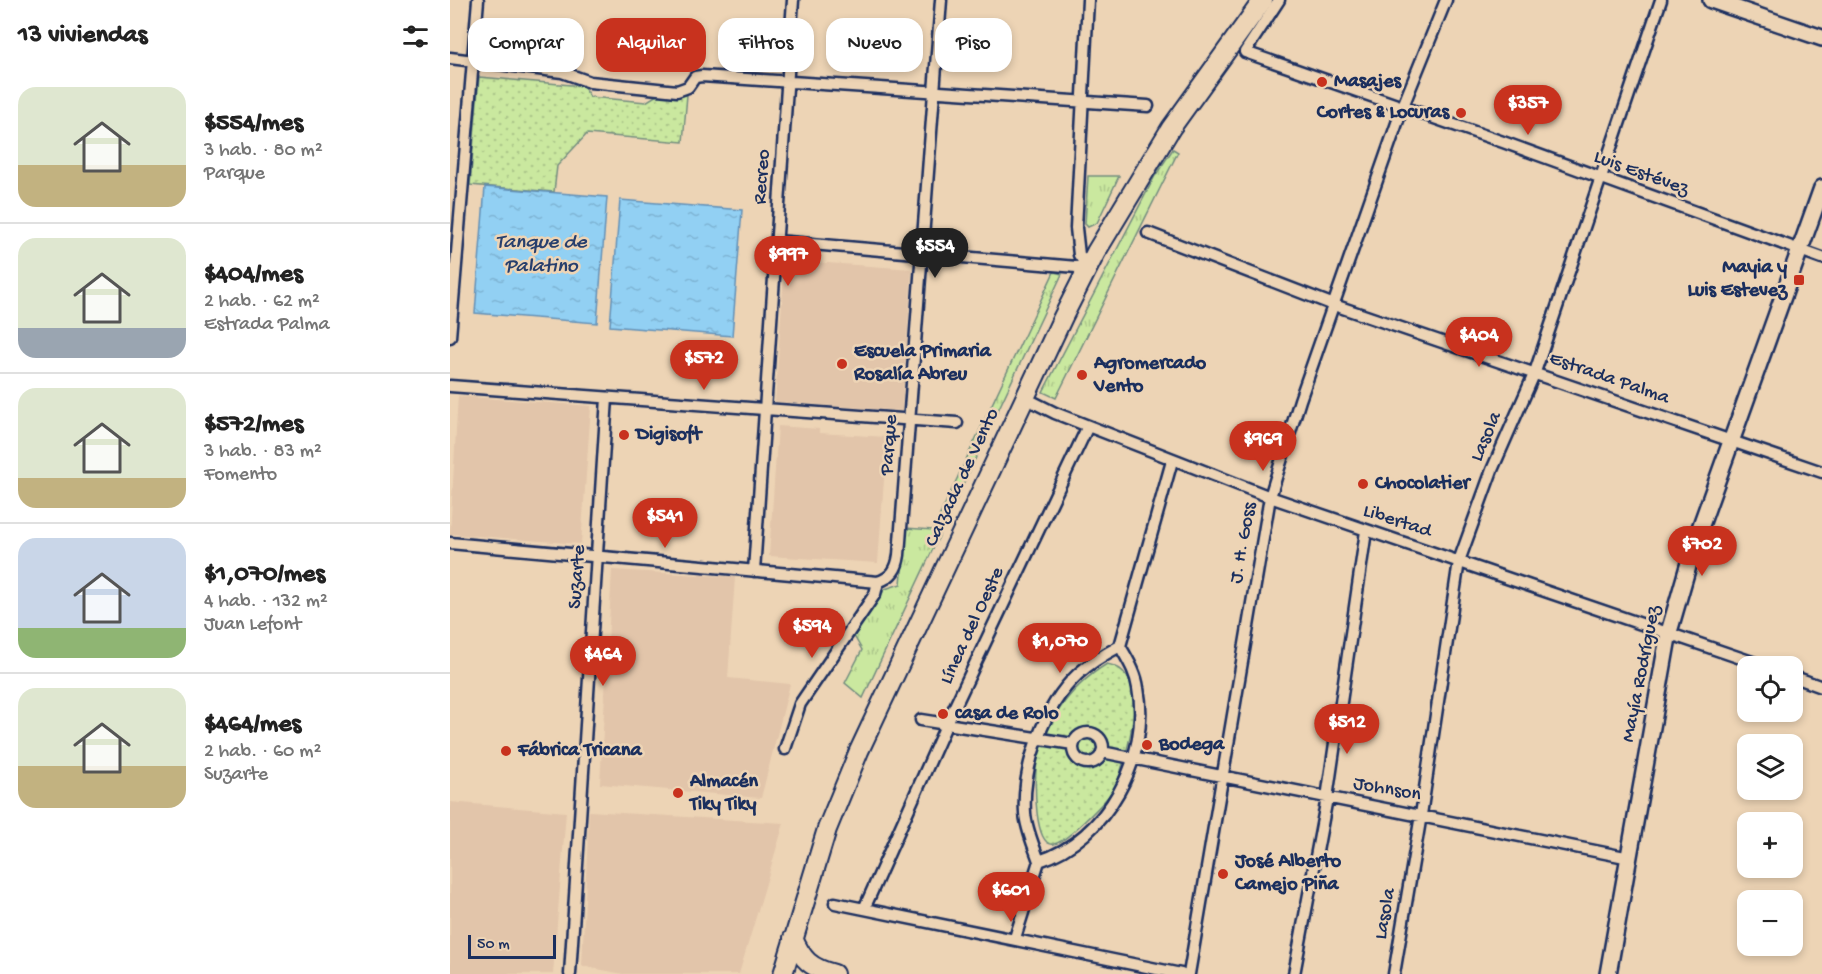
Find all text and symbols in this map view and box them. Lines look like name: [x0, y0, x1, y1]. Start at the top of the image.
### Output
chip: Comprar: [468, 18, 584, 72]
chip: Alquilar: [596, 18, 706, 72]
chip: Filtros: [718, 18, 814, 72]
chip: Nuevo: [826, 18, 923, 72]
chip: Piso: [935, 18, 1012, 72]
icon: filters: [399, 20, 432, 53]
text: 13 viviendas: [18, 21, 147, 52]
place label: Masajes: [1334, 71, 1403, 94]
marker: Masajes: [1315, 75, 1329, 89]
pin: $357: [1492, 85, 1564, 136]
text: $357: [1508, 93, 1548, 116]
place label: Cortes & Locuras: [1316, 102, 1451, 125]
marker: Cortes & Locuras: [1454, 106, 1468, 120]
text: $554/mes: [204, 109, 303, 140]
icon: home: [66, 111, 138, 183]
text: 3 hab. · 80 m²: [204, 140, 323, 163]
street label: Luis Estévez: [1590, 146, 1693, 202]
street label: Recreo: [750, 149, 776, 205]
text: Parque: [204, 163, 265, 186]
pin: $554: [899, 228, 971, 279]
water label: Tanque de Palatino: [495, 231, 588, 280]
pin: $997: [752, 236, 824, 287]
text: $554: [915, 236, 955, 259]
text: $997: [768, 244, 808, 267]
place label: Mayia y Luis Estevez: [1688, 257, 1788, 303]
text: $404/mes: [204, 260, 303, 291]
icon: home: [66, 262, 138, 334]
marker: Mayia y Luis Estevez: [1792, 273, 1806, 287]
text: 2 hab. · 62 m²: [204, 291, 320, 314]
text: Estrada Palma: [204, 314, 330, 337]
pin: $404: [1443, 317, 1515, 368]
text: $404: [1459, 325, 1499, 348]
pin: $572: [668, 340, 740, 391]
place label: Escuela Primaria Rosalía Abreu: [853, 341, 992, 387]
text: $572: [684, 348, 724, 371]
street label: Estrada Palma: [1546, 348, 1673, 411]
place label: Agromercado Vento: [1093, 353, 1207, 399]
marker: Escuela Primaria Rosalía Abreu: [835, 357, 849, 371]
marker: Agromercado Vento: [1075, 368, 1089, 382]
street label: Calzada de Vento: [921, 405, 1005, 551]
street label: Lasola: [1466, 408, 1508, 465]
text: $572/mes: [204, 410, 303, 441]
icon: home: [66, 412, 138, 484]
street label: Parque: [876, 413, 904, 477]
pin: $969: [1227, 421, 1299, 472]
place label: Digisoft: [634, 424, 703, 447]
marker: Digisoft: [617, 428, 631, 442]
text: $969: [1243, 429, 1283, 452]
text: 3 hab. · 83 m²: [204, 441, 322, 464]
text: Fomento: [204, 464, 277, 487]
place label: Chocolatier: [1374, 473, 1471, 496]
marker: Chocolatier: [1356, 477, 1370, 491]
pin: $541: [629, 498, 701, 549]
street label: J. H. Goss: [1226, 500, 1263, 585]
street label: Libertad: [1360, 500, 1436, 545]
text: $541: [646, 506, 684, 529]
pin: $702: [1666, 526, 1738, 577]
text: $702: [1682, 534, 1722, 557]
street label: Suzarte: [564, 544, 592, 610]
text: $1,070/mes: [204, 560, 325, 591]
icon: home: [66, 562, 138, 634]
street label: Línea del Oeste: [936, 563, 1010, 688]
text: 4 hab. · 132 m²: [204, 591, 328, 614]
street label: Mayía Rodríguez: [1617, 602, 1667, 744]
pin: $594: [776, 608, 848, 659]
text: Juan Lefont: [204, 614, 301, 637]
text: $594: [793, 616, 831, 639]
pin: $1,070: [1011, 623, 1109, 674]
text: $1,070: [1032, 631, 1088, 654]
pin: $464: [567, 636, 639, 687]
text: $464: [584, 644, 622, 667]
map controls: [1737, 656, 1803, 956]
button: locate: [1737, 656, 1803, 722]
place label: casa de Rolo: [955, 703, 1059, 726]
pin: $512: [1311, 704, 1383, 755]
marker: casa de Rolo: [936, 707, 950, 721]
text: $464/mes: [204, 710, 301, 741]
icon: home: [66, 712, 138, 784]
text: $512: [1328, 712, 1366, 735]
place label: Bodega: [1158, 734, 1225, 757]
button: layers: [1737, 734, 1803, 800]
marker: Bodega: [1140, 738, 1154, 752]
place label: Fábrica Tricana: [517, 740, 642, 763]
text: 2 hab. · 60 m²: [204, 741, 321, 764]
marker: Fábrica Tricana: [499, 744, 513, 758]
text: Suzarte: [204, 764, 268, 787]
place label: Almacén Tiky Tiky: [688, 771, 759, 817]
street label: Johnson: [1351, 773, 1423, 807]
marker: Almacén Tiky Tiky: [671, 786, 685, 800]
button: +: [1737, 812, 1803, 878]
place label: José Alberto Camejo Piña: [1234, 851, 1342, 897]
marker: José Alberto Camejo Piña: [1216, 867, 1230, 881]
pin: $601: [975, 872, 1047, 923]
text: $601: [992, 880, 1030, 903]
street label: Lasola: [1370, 886, 1402, 941]
button: −: [1737, 890, 1803, 956]
scale bar: [468, 932, 556, 960]
text: 50 m: [477, 936, 510, 955]

